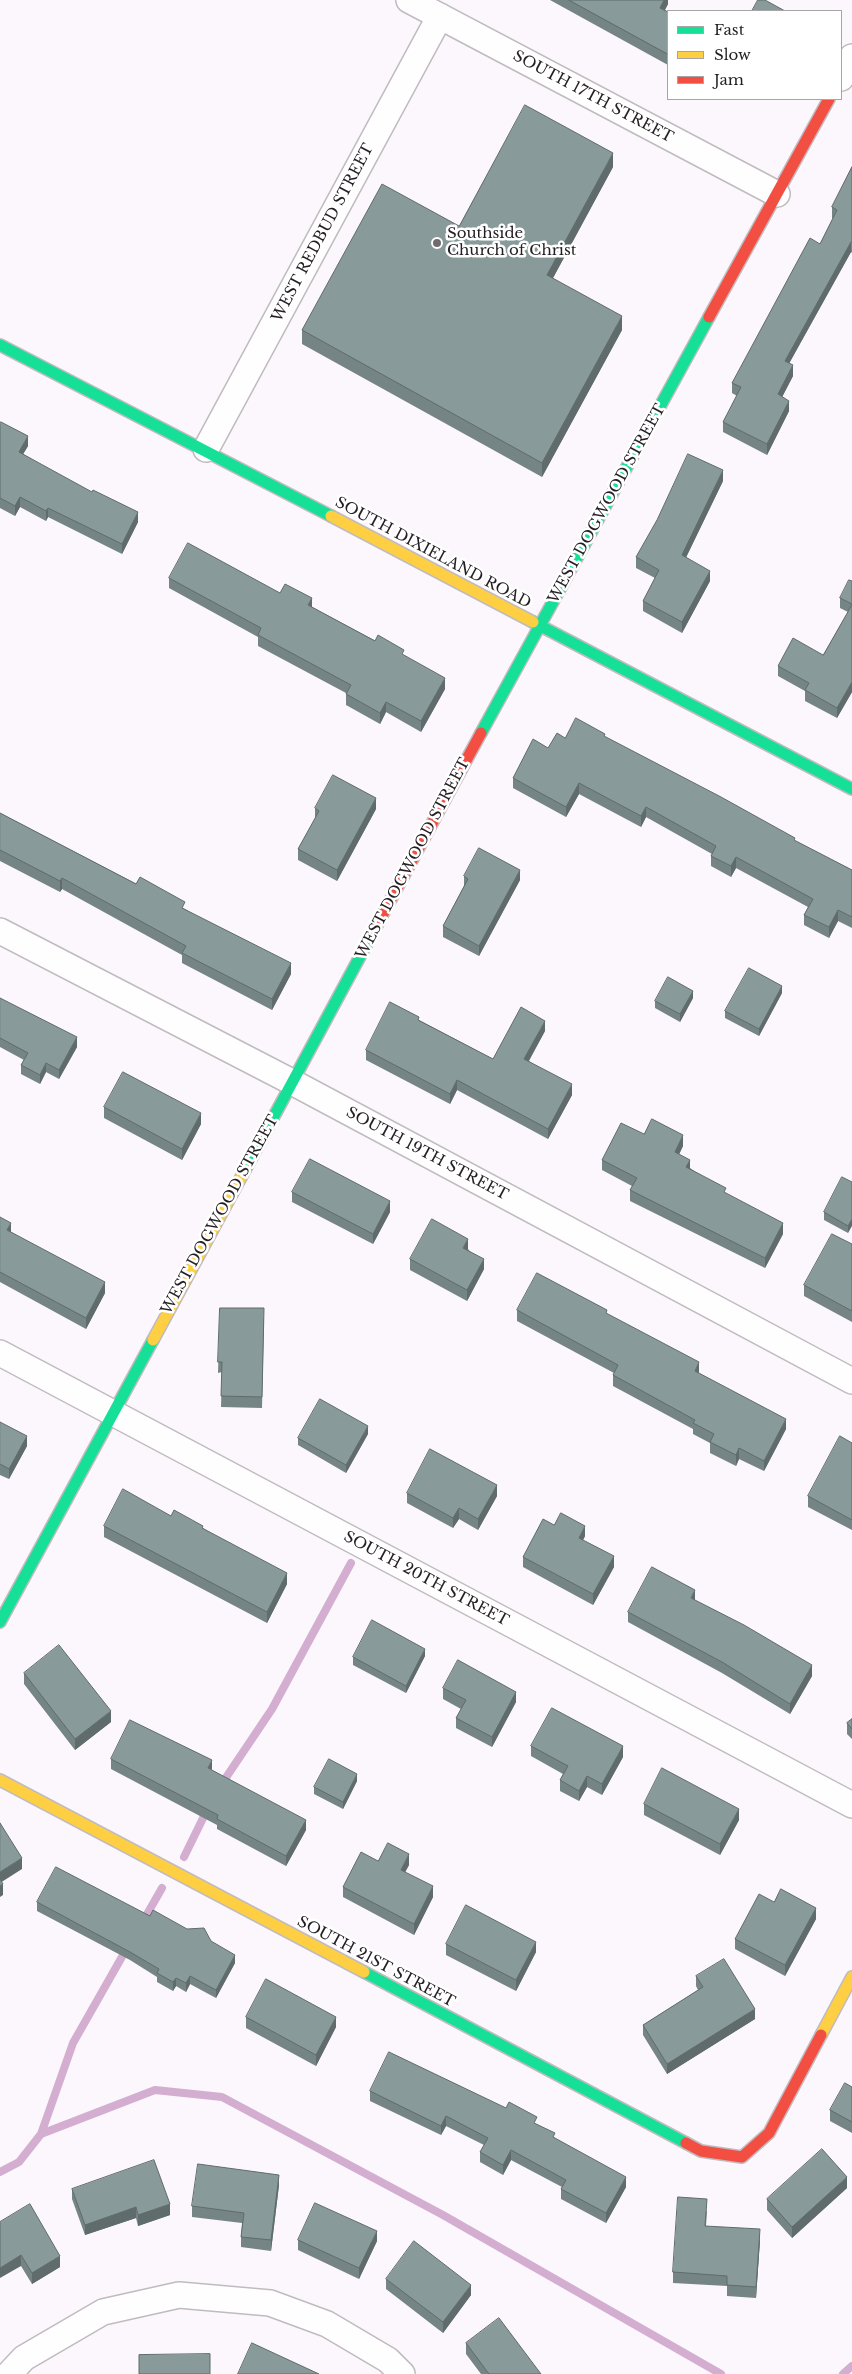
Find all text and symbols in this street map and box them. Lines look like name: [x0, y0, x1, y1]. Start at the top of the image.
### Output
legend: [667, 10, 842, 100]
text: Fast: [714, 20, 744, 39]
text: Slow: [714, 45, 751, 64]
street label: SOUTH 17TH STREET: [510, 47, 676, 147]
text: Jam: [714, 70, 744, 89]
street label: WEST REDBUD STREET: [268, 141, 378, 325]
place label: Southside Church of Christ: [447, 225, 576, 260]
marker: Southside Church of Christ: [431, 237, 443, 249]
street label: WEST DOGWOOD STREET: [545, 401, 669, 607]
street label: SOUTH DIXIELAND ROAD: [332, 494, 534, 612]
street label: WEST DOGWOOD STREET: [352, 755, 474, 963]
street label: SOUTH 19TH STREET: [343, 1104, 511, 1204]
street label: WEST DOGWOOD STREET: [158, 1112, 282, 1318]
street label: SOUTH 20TH STREET: [340, 1528, 512, 1630]
street label: SOUTH 21ST STREET: [294, 1913, 458, 2011]

